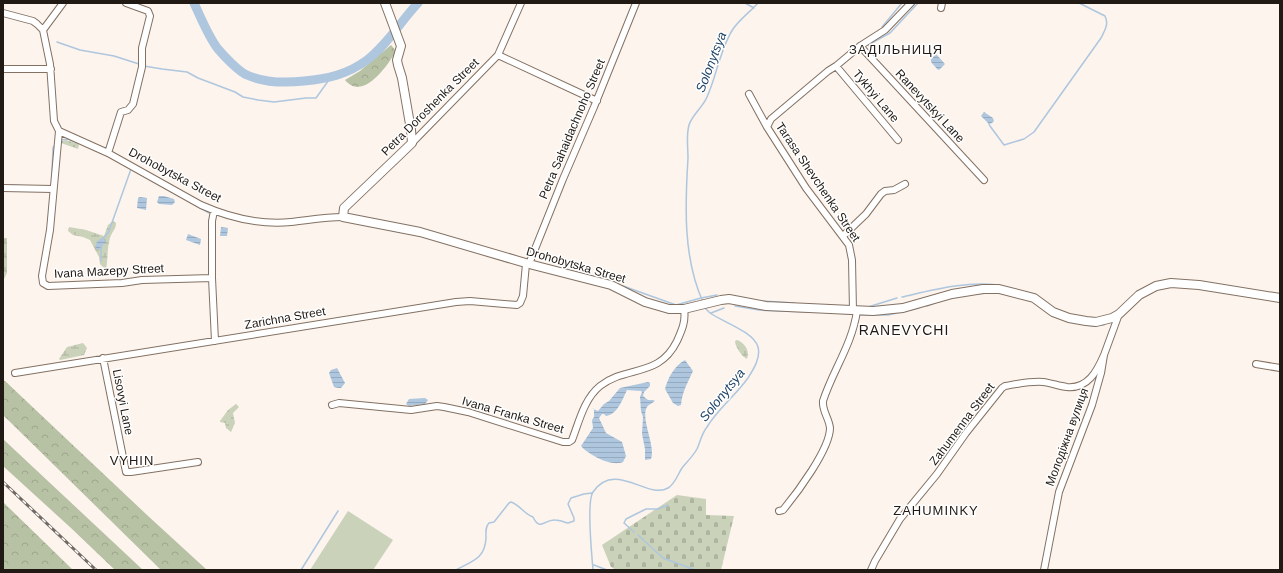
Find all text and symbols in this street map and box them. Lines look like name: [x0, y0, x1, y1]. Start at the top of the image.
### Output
water label: Solonytsya: [693, 30, 729, 94]
district label: ЗАДІЛЬНИЦЯ: [849, 42, 943, 57]
street label: Petra Doroshenka Street: [378, 55, 482, 159]
street label: Petra Sahaidachnoho Street: [536, 56, 608, 201]
street label: Tykhyi Lane: [850, 67, 902, 125]
street label: Ranevytskyi Lane: [893, 67, 968, 146]
street label: Tarasa Shevchenka Street: [773, 120, 864, 245]
street label: Drohobytska Street: [126, 145, 224, 206]
street label: Drohobytska Street: [525, 244, 628, 286]
street label: Ivana Mazepy Street: [54, 261, 165, 281]
street label: Zarichna Street: [243, 304, 327, 332]
district label: RANEVYCHI: [859, 322, 949, 338]
water label: Solonytsya: [696, 366, 748, 424]
street label: Lisovyi Lane: [110, 368, 136, 436]
street label: Zahumenna Street: [926, 380, 998, 468]
street label: Молодіжна вулиця: [1043, 386, 1091, 488]
street label: Ivana Franka Street: [460, 394, 566, 436]
district label: VYHIN: [110, 453, 154, 468]
district label: ZAHUMINKY: [893, 503, 979, 518]

